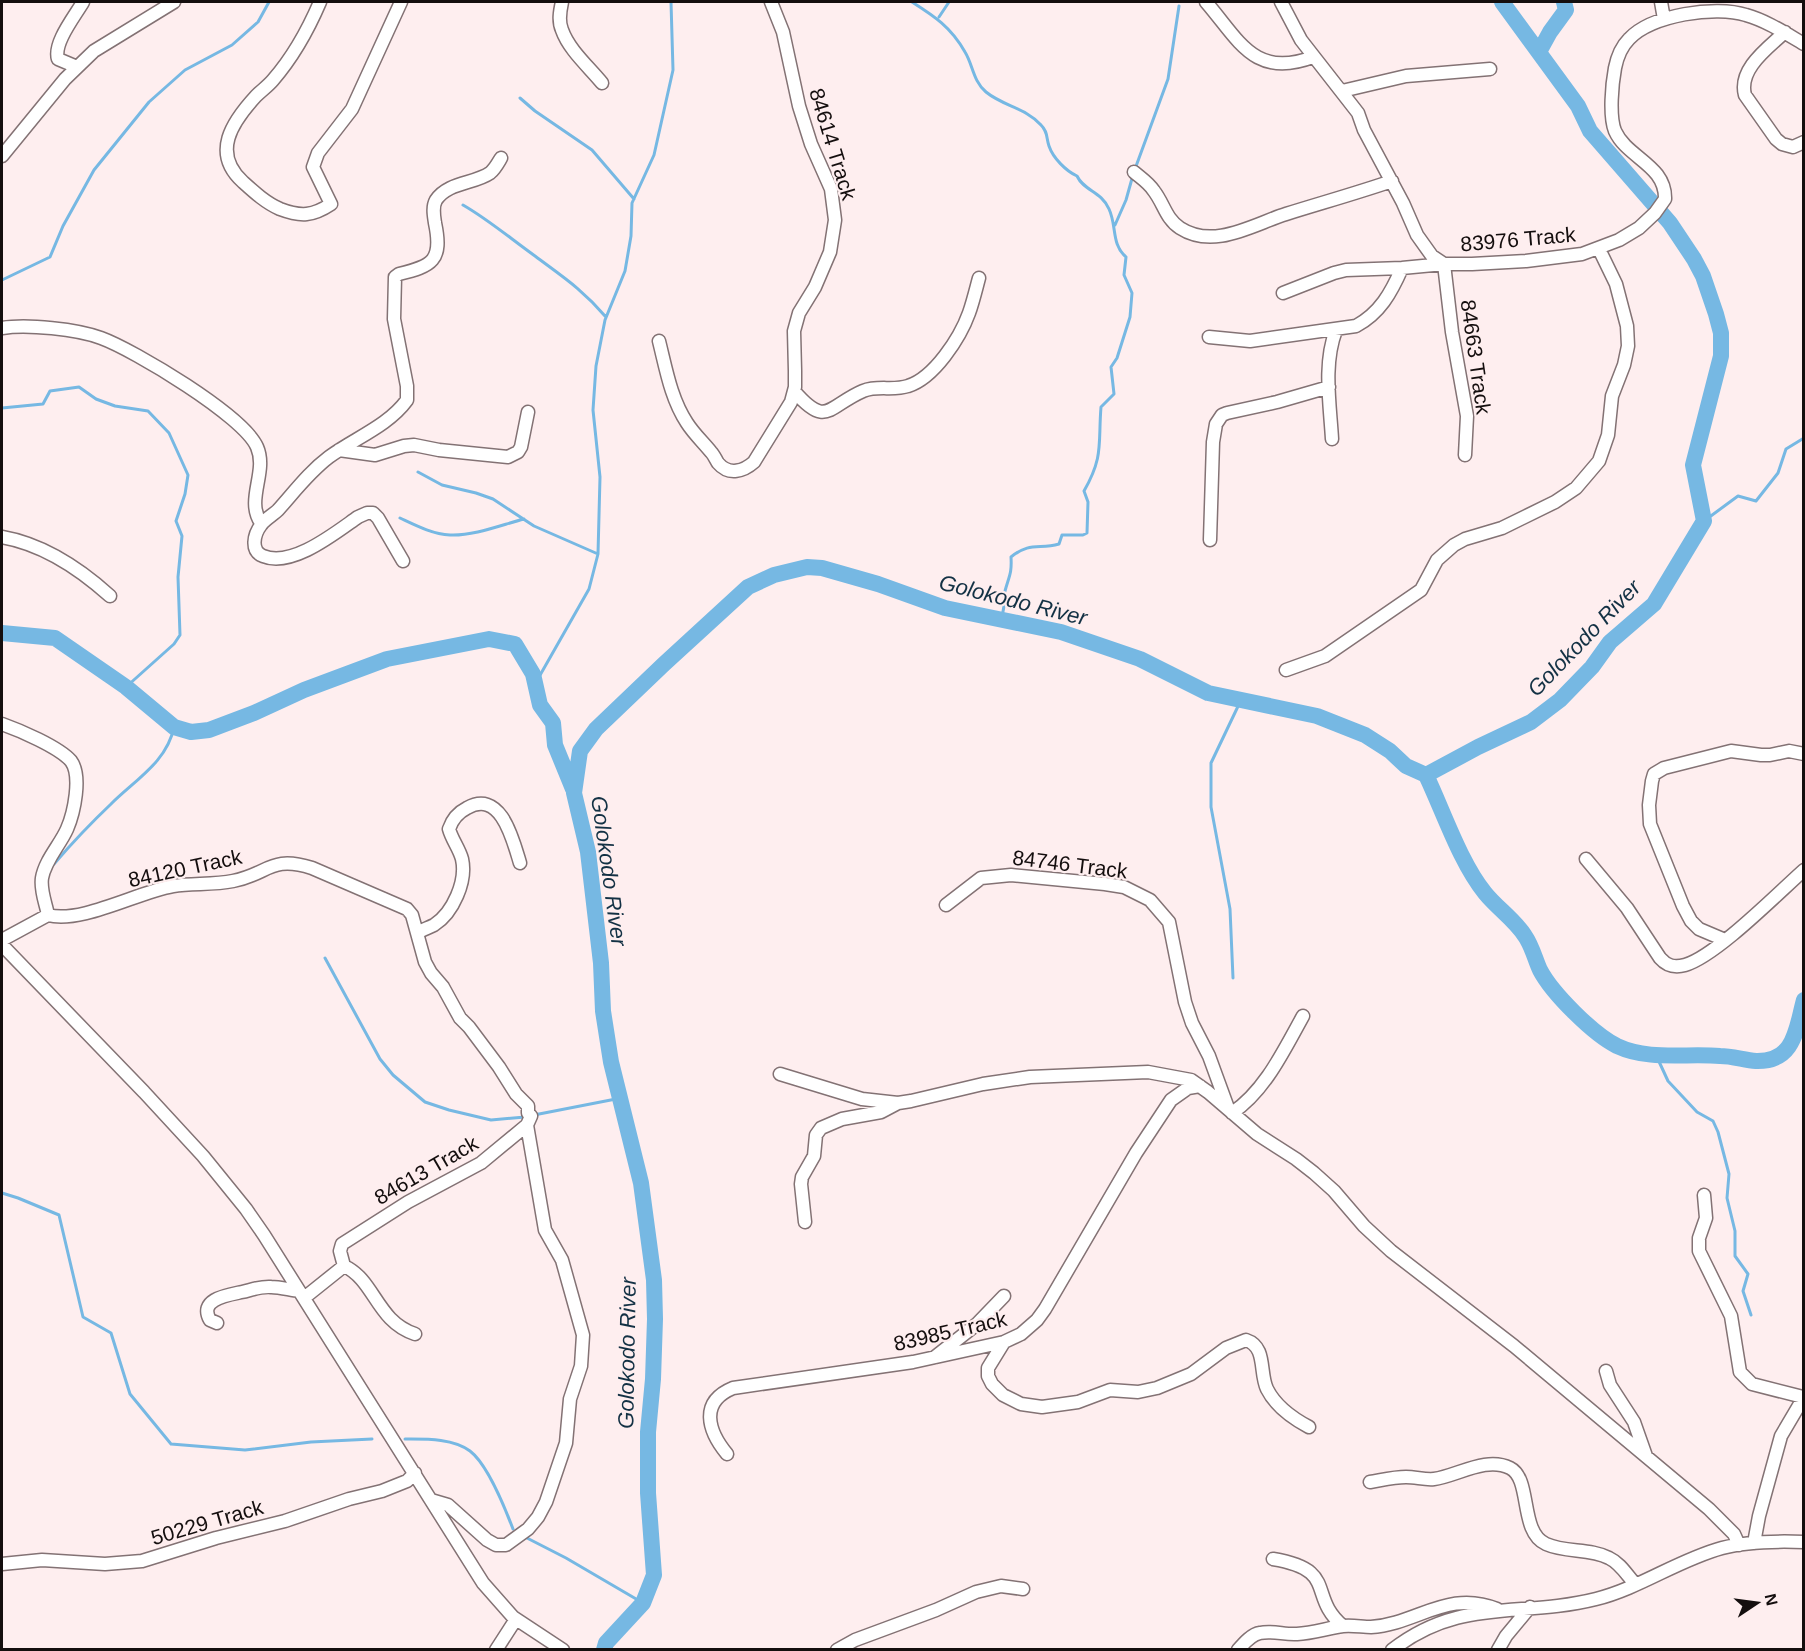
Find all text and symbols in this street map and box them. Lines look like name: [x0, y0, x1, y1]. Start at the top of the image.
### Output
street label: 84614 Track: [805, 85, 861, 203]
street label: 83976 Track: [1459, 222, 1577, 255]
street label: 84663 Track: [1457, 298, 1495, 416]
water label: Golokodo River: [936, 570, 1091, 631]
water label: Golokodo River: [1522, 574, 1647, 701]
water label: Golokodo River: [586, 794, 632, 949]
street label: 84120 Track: [126, 845, 244, 891]
street label: 84746 Track: [1011, 846, 1129, 883]
street label: 84613 Track: [370, 1131, 482, 1209]
water label: Golokodo River: [613, 1275, 641, 1429]
street label: 83985 Track: [891, 1307, 1009, 1355]
street label: 50229 Track: [148, 1495, 266, 1549]
north arrow: [1727, 1573, 1787, 1633]
text: N: [1762, 1592, 1781, 1607]

